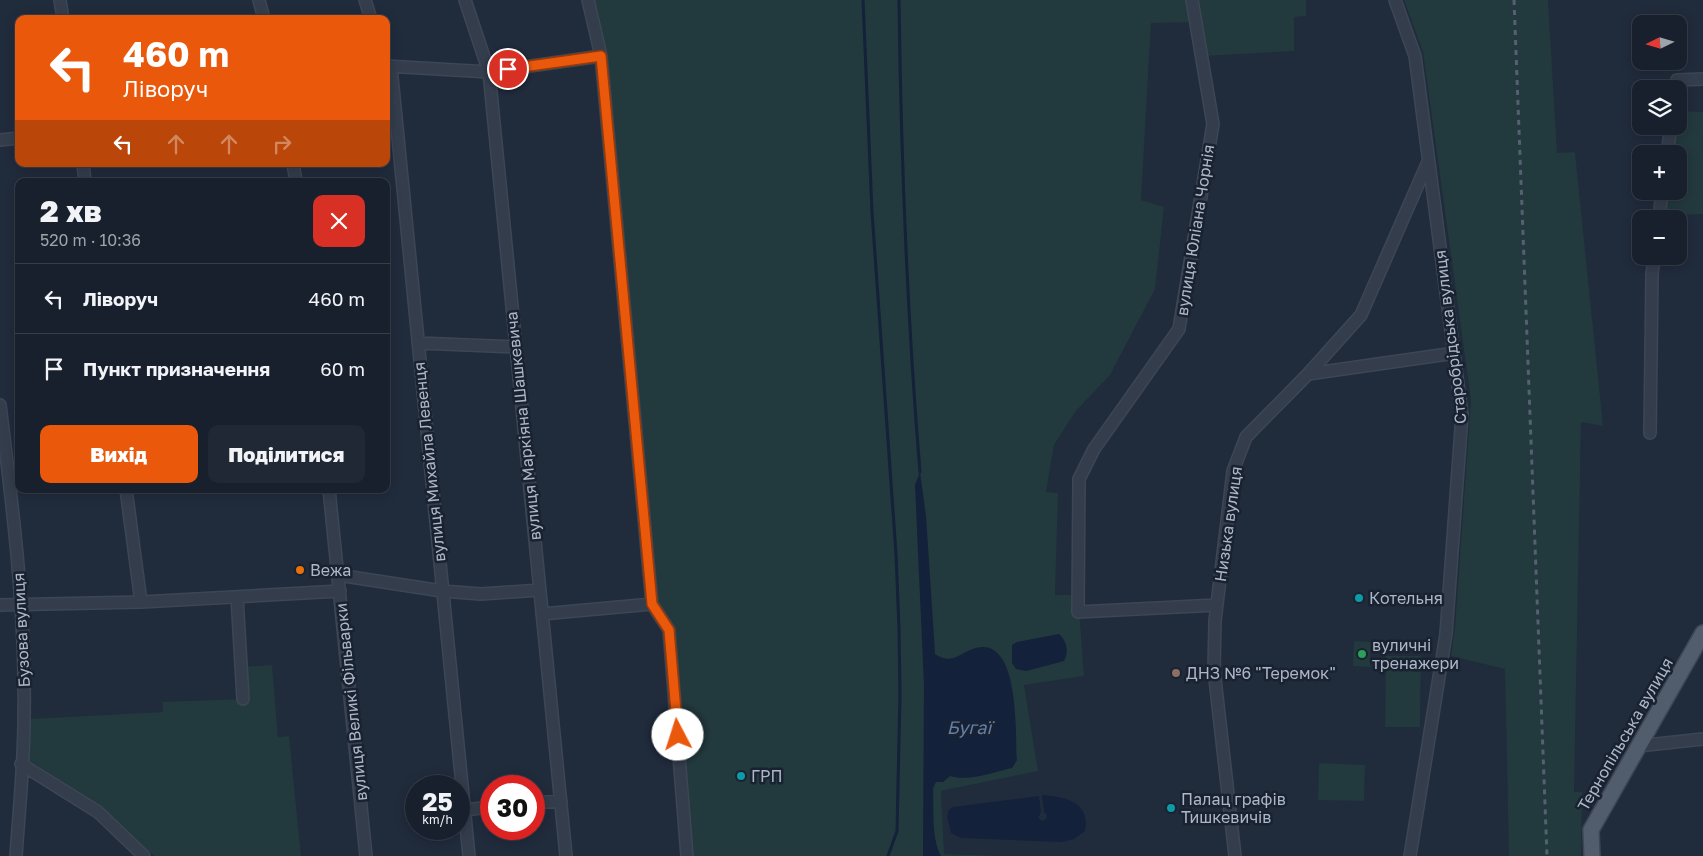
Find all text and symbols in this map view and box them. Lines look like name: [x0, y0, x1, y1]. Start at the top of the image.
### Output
north arrow: [1632, 15, 1688, 70]
map controls: [1632, 15, 1687, 265]
text: 460 m: [123, 33, 229, 75]
icon: left: [40, 35, 105, 100]
pin: [487, 48, 529, 90]
icon: arrive: [494, 55, 522, 83]
text: Ліворуч: [123, 75, 208, 102]
button: layers: [1632, 80, 1687, 135]
icon: left: [109, 130, 137, 158]
icon: ahead: [162, 130, 190, 158]
icon: ahead: [215, 130, 243, 158]
icon: right: [268, 130, 296, 158]
street label: вулиця Юліана Чорнія: [1172, 143, 1218, 317]
button: +: [1632, 145, 1687, 200]
text: 2 хв: [40, 193, 102, 229]
button: close: [313, 195, 365, 247]
button: −: [1632, 210, 1687, 265]
text: 520 m · 10:36: [40, 230, 141, 250]
street label: Старобрідська вулиця: [1429, 249, 1471, 425]
icon: left: [40, 285, 68, 313]
text: Ліворуч: [83, 287, 158, 310]
text: 460 m: [309, 287, 365, 310]
street label: вулиця Маркіяна Шашкевича: [501, 311, 545, 541]
icon: arrive: [40, 355, 68, 383]
text: Пункт призначення: [83, 357, 270, 380]
text: 60 m: [320, 357, 365, 380]
street label: вулиця Михайла Левенця: [409, 361, 449, 563]
button: Вихід: [40, 425, 198, 483]
button: Поділитися: [208, 425, 365, 483]
street label: Низька вулиця: [1210, 465, 1246, 583]
place label: Вежа: [310, 560, 351, 580]
marker: Вежа: [294, 564, 306, 576]
street label: Бузова вулиця: [8, 572, 34, 688]
place label: Котельня: [1369, 588, 1443, 608]
marker: Котельня: [1353, 592, 1365, 604]
street label: вулиця Великі Фільварки: [331, 602, 371, 802]
place label: вуличні тренажери: [1372, 635, 1459, 673]
marker: вуличні тренажери: [1356, 648, 1368, 660]
street label: Тернопільська вулиця: [1573, 654, 1677, 814]
place label: ДНЗ №6 "Теремок": [1186, 663, 1336, 683]
marker: ДНЗ №6 "Теремок": [1170, 667, 1182, 679]
position arrow: [651, 708, 703, 760]
water label: Бугаї: [947, 716, 995, 738]
place label: ГРП: [751, 766, 782, 786]
marker: ГРП: [735, 770, 747, 782]
speed limit sign: 30: [480, 775, 545, 840]
text: 25: [422, 786, 453, 817]
place label: Палац графів Тишкевичів: [1181, 789, 1286, 827]
marker: Палац графів Тишкевичів: [1165, 802, 1177, 814]
text: km/h: [422, 812, 453, 827]

